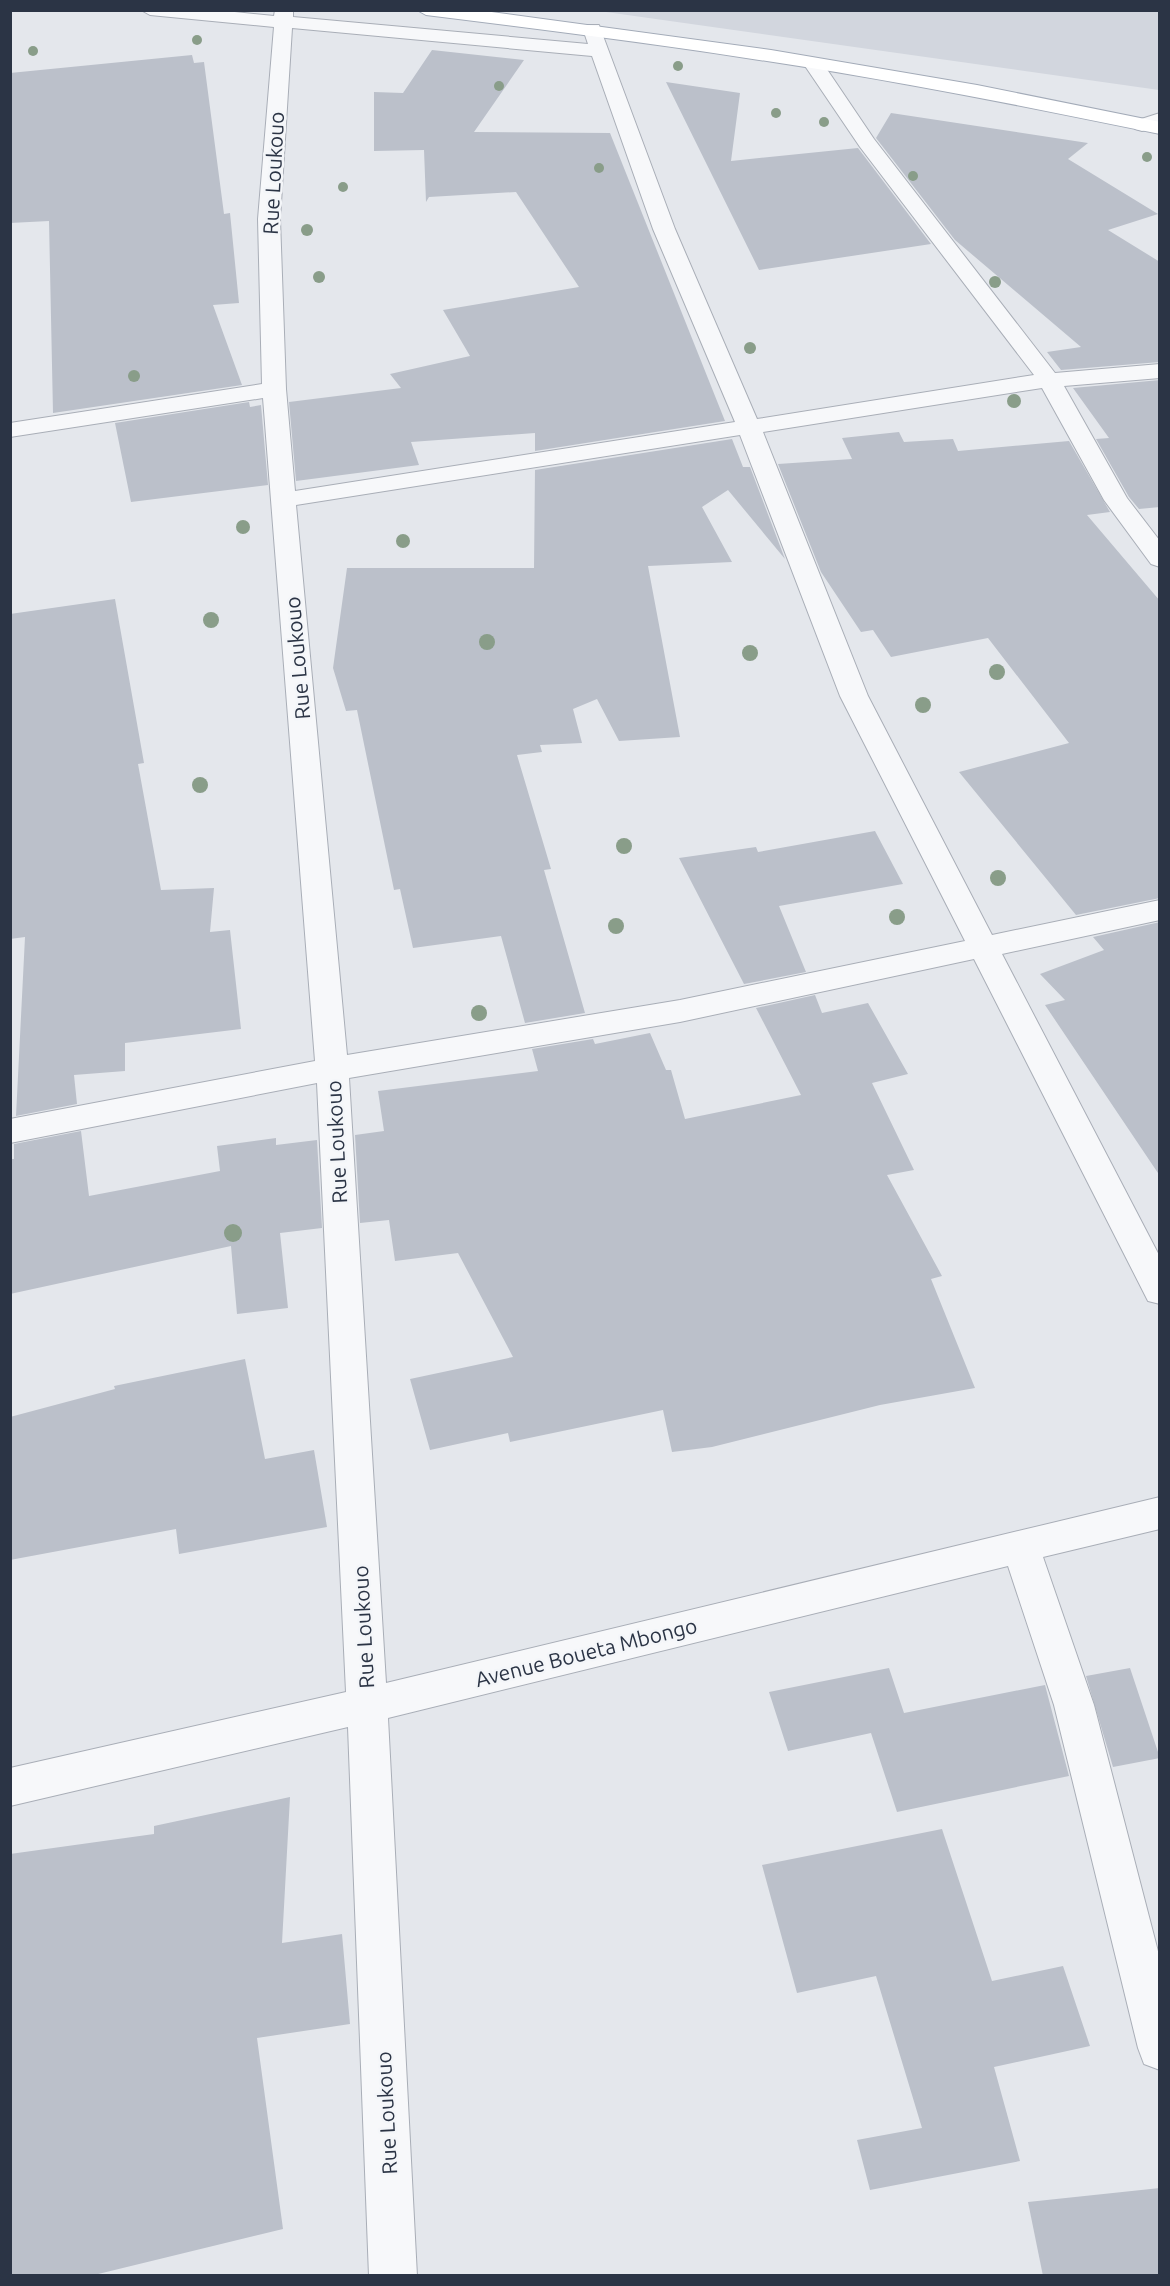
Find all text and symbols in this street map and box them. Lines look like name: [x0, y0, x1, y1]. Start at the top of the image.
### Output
street label: Rue Loukouo: [258, 111, 288, 235]
street label: Rue Loukouo: [280, 596, 314, 720]
street label: Rue Loukouo: [321, 1080, 351, 1204]
street label: Rue Loukouo: [348, 1565, 378, 1689]
street label: Avenue Boueta Mbongo: [473, 1613, 699, 1691]
street label: Rue Loukouo: [371, 2051, 401, 2175]

